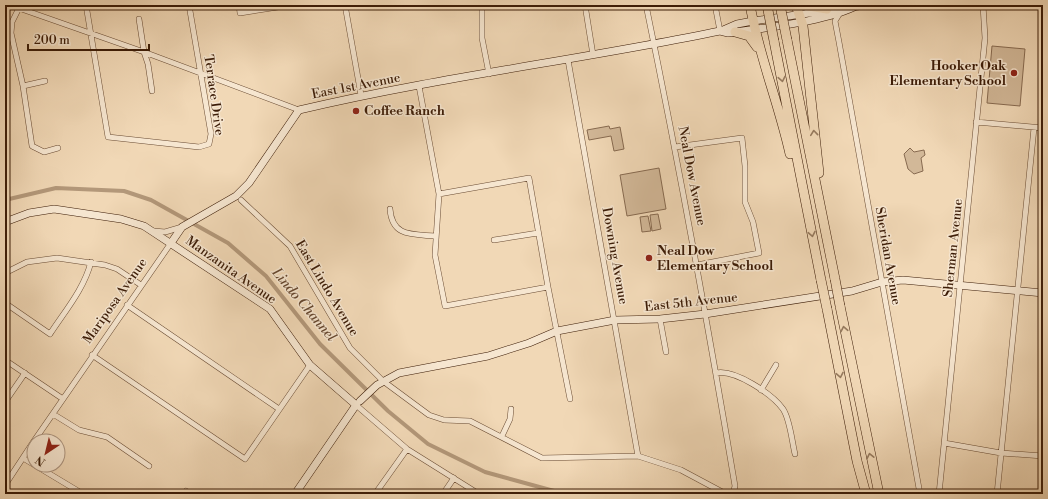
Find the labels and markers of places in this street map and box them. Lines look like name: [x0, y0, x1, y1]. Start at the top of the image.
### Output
place label: Hooker Oak Elementary School: [890, 58, 1007, 89]
marker: Hooker Oak Elementary School: [1009, 68, 1019, 78]
place label: Coffee Ranch: [364, 103, 445, 119]
marker: Coffee Ranch: [351, 106, 361, 116]
place label: Neal Dow Elementary School: [657, 243, 774, 274]
marker: Neal Dow Elementary School: [644, 253, 654, 263]

